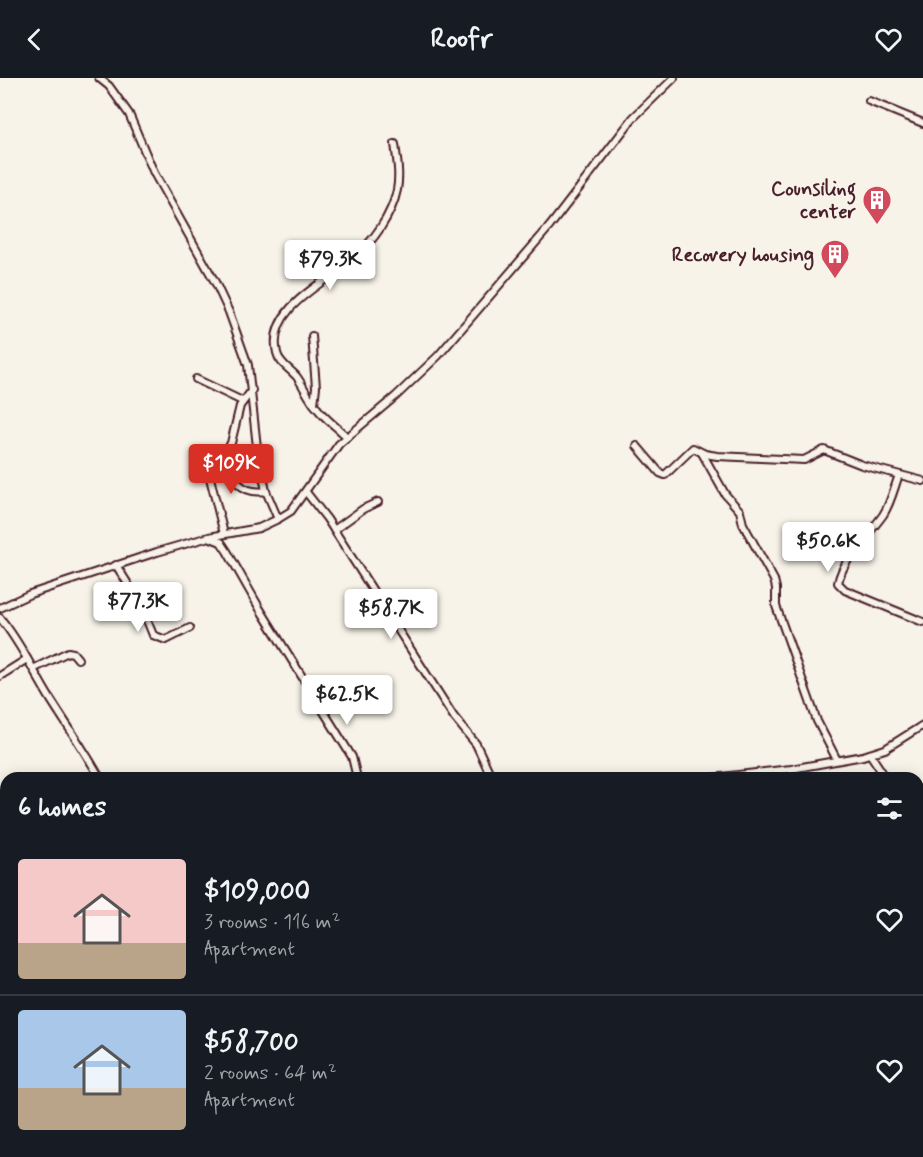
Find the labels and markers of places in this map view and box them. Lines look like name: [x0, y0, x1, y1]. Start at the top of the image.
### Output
place label: Counsiling center: [771, 176, 857, 226]
building icon: Counsiling center: [861, 184, 893, 226]
building icon: Recovery housing: [819, 238, 851, 280]
pin: $79.3K: [281, 240, 379, 291]
place label: Recovery housing: [672, 242, 814, 271]
pin: $109K: [189, 444, 273, 495]
pin: $50.6K: [779, 522, 877, 573]
pin: $77.3K: [89, 582, 187, 633]
pin: $58.7K: [342, 589, 440, 640]
pin: $62.5K: [298, 675, 396, 726]

